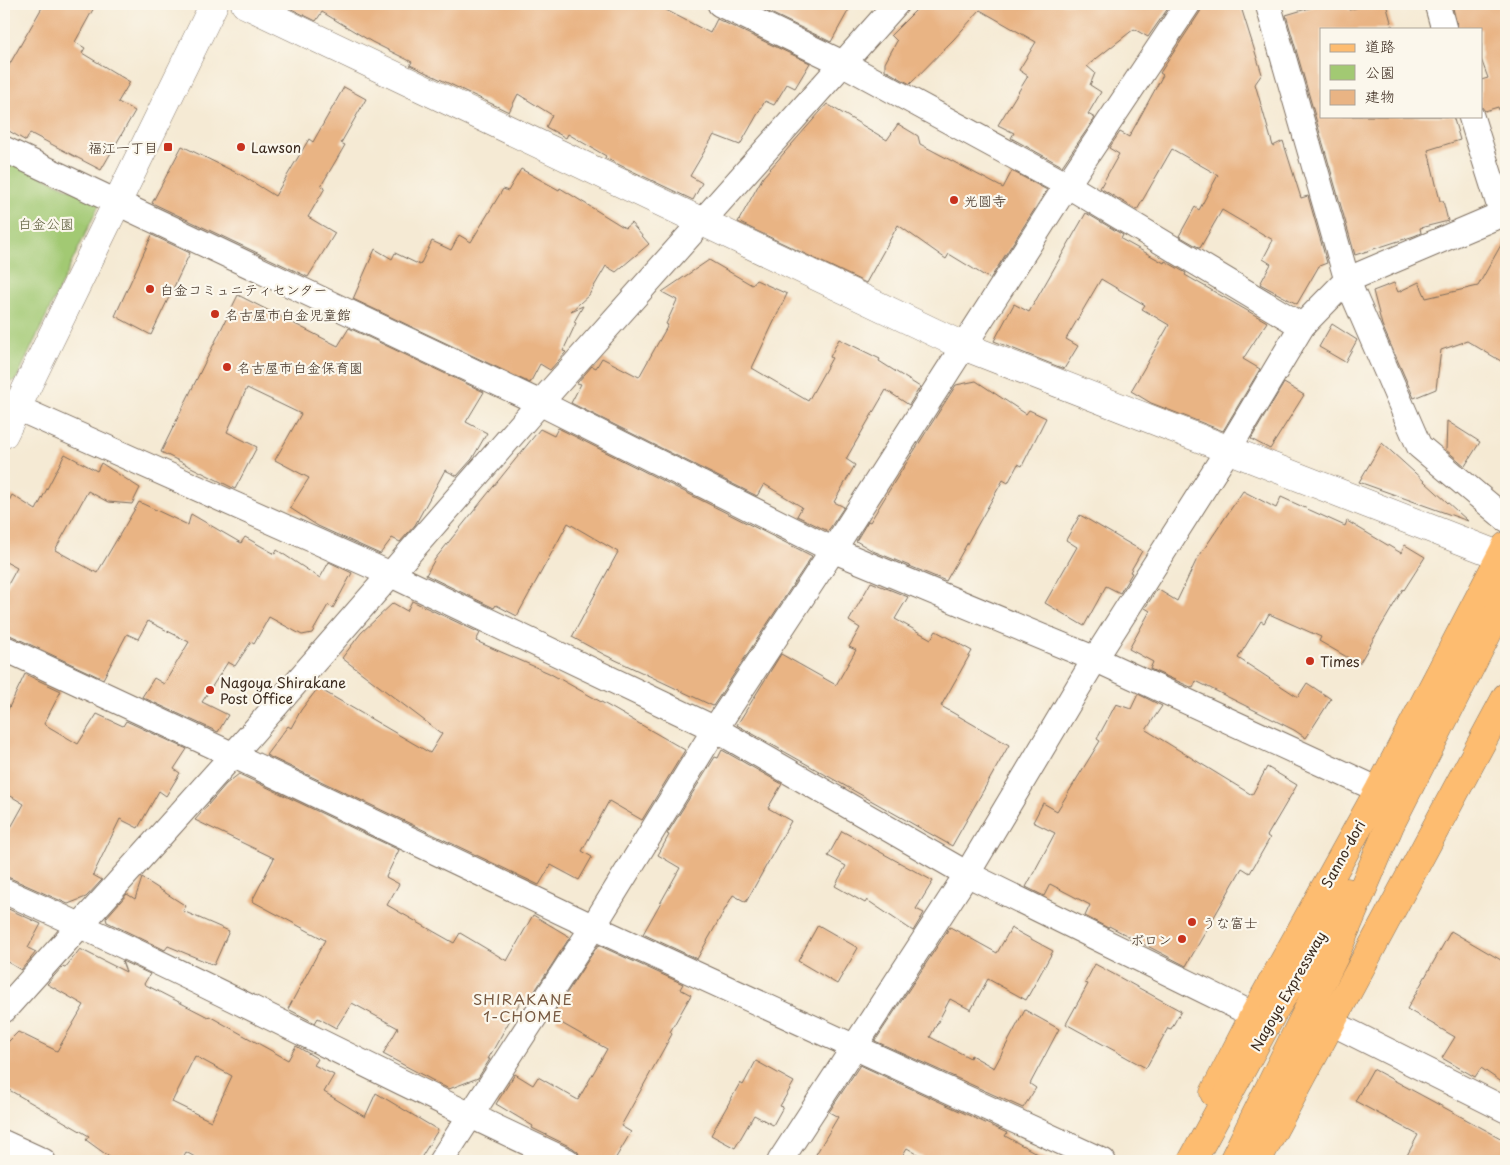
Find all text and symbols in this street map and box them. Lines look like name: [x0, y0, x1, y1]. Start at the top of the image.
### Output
legend: [1320, 28, 1482, 118]
text: 道路: [1365, 34, 1395, 57]
text: 公園: [1365, 60, 1395, 83]
text: 建物: [1365, 84, 1395, 107]
place label: 福江一丁目: [88, 137, 158, 158]
place label: Lawson: [251, 137, 301, 158]
marker: 福江一丁目: [162, 141, 174, 153]
marker: Lawson: [235, 141, 247, 153]
place label: 光圓寺: [964, 190, 1006, 211]
marker: 光圓寺: [948, 194, 960, 206]
park label: 白金公園: [18, 213, 74, 234]
place label: 白金コミュニティセンター: [160, 279, 327, 300]
marker: 白金コミュニティセンター: [144, 283, 156, 295]
place label: 名古屋市白金児童館: [225, 304, 351, 325]
marker: 名古屋市白金児童館: [209, 308, 221, 320]
place label: 名古屋市白金保育園: [237, 357, 363, 378]
marker: 名古屋市白金保育園: [221, 361, 233, 373]
place label: Times: [1320, 651, 1360, 672]
marker: Times: [1304, 655, 1316, 667]
place label: Nagoya Shirakane Post Office: [220, 672, 346, 709]
marker: Nagoya Shirakane Post Office: [204, 684, 216, 696]
street label: Sanno-dori: [1316, 816, 1370, 892]
place label: うな富士: [1202, 912, 1258, 933]
marker: うな富士: [1186, 916, 1198, 928]
street label: Nagoya Expressway: [1245, 927, 1331, 1055]
place label: ボロン: [1130, 929, 1172, 950]
marker: ボロン: [1176, 933, 1188, 945]
district label: SHIRAKANE 1-CHOME: [473, 987, 573, 1027]

